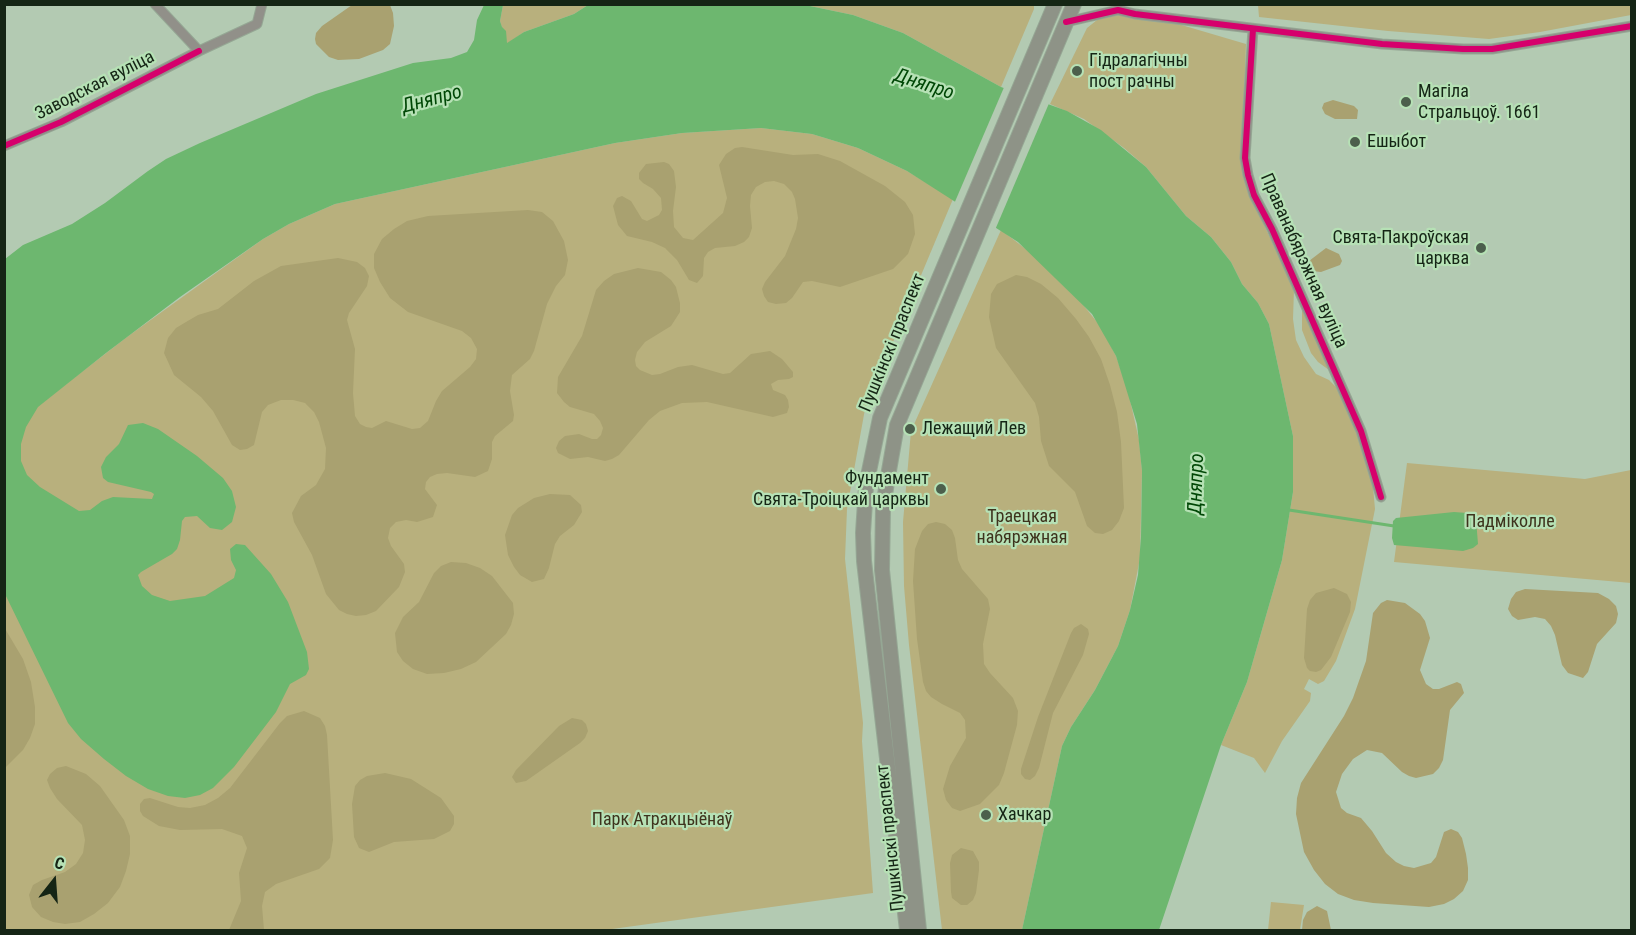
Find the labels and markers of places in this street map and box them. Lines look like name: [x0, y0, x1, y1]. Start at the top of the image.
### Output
place label: Гідралагічны пост рачны: [1089, 50, 1188, 92]
marker: Гідралагічны пост рачны: [1070, 64, 1084, 78]
place label: Магіла Стральцоў. 1661: [1418, 81, 1540, 124]
marker: Магіла Стральцоў. 1661: [1399, 95, 1413, 109]
place label: Ешыбот: [1367, 131, 1426, 153]
marker: Ешыбот: [1348, 135, 1362, 149]
place label: Свята-Пакроўская царква: [1333, 227, 1469, 270]
marker: Свята-Пакроўская царква: [1474, 241, 1488, 255]
place label: Лежащий Лев: [922, 418, 1026, 440]
marker: Лежащий Лев: [903, 422, 917, 436]
place label: Фундамент Свята-Троіцкай царквы: [753, 468, 929, 510]
marker: Фундамент Свята-Троіцкай царквы: [934, 482, 948, 496]
place label: Хачкар: [998, 804, 1051, 826]
marker: Хачкар: [979, 808, 993, 822]

